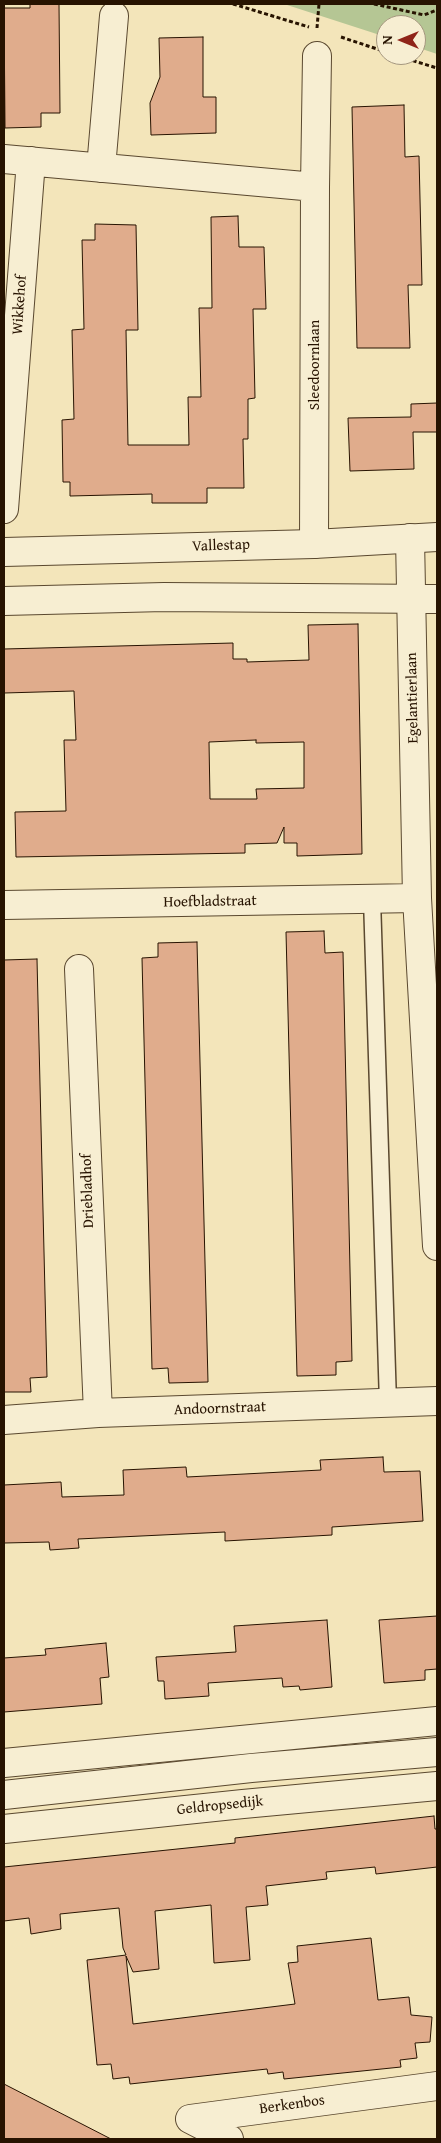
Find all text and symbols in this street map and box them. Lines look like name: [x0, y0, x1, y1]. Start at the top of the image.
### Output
north arrow: [376, 15, 426, 65]
text: N: [377, 35, 397, 45]
street label: Wikkehof: [9, 275, 31, 335]
street label: Sleedoornlaan: [306, 320, 324, 410]
street label: Vallestap: [192, 536, 250, 556]
street label: Egelantierlaan: [403, 652, 423, 744]
street label: Hoefbladstraat: [163, 892, 257, 912]
street label: Driebladhof: [78, 1153, 98, 1229]
street label: Andoornstraat: [174, 1398, 266, 1420]
street label: Geldropsedijk: [176, 1793, 264, 1819]
street label: Berkenbos: [258, 2092, 326, 2118]

